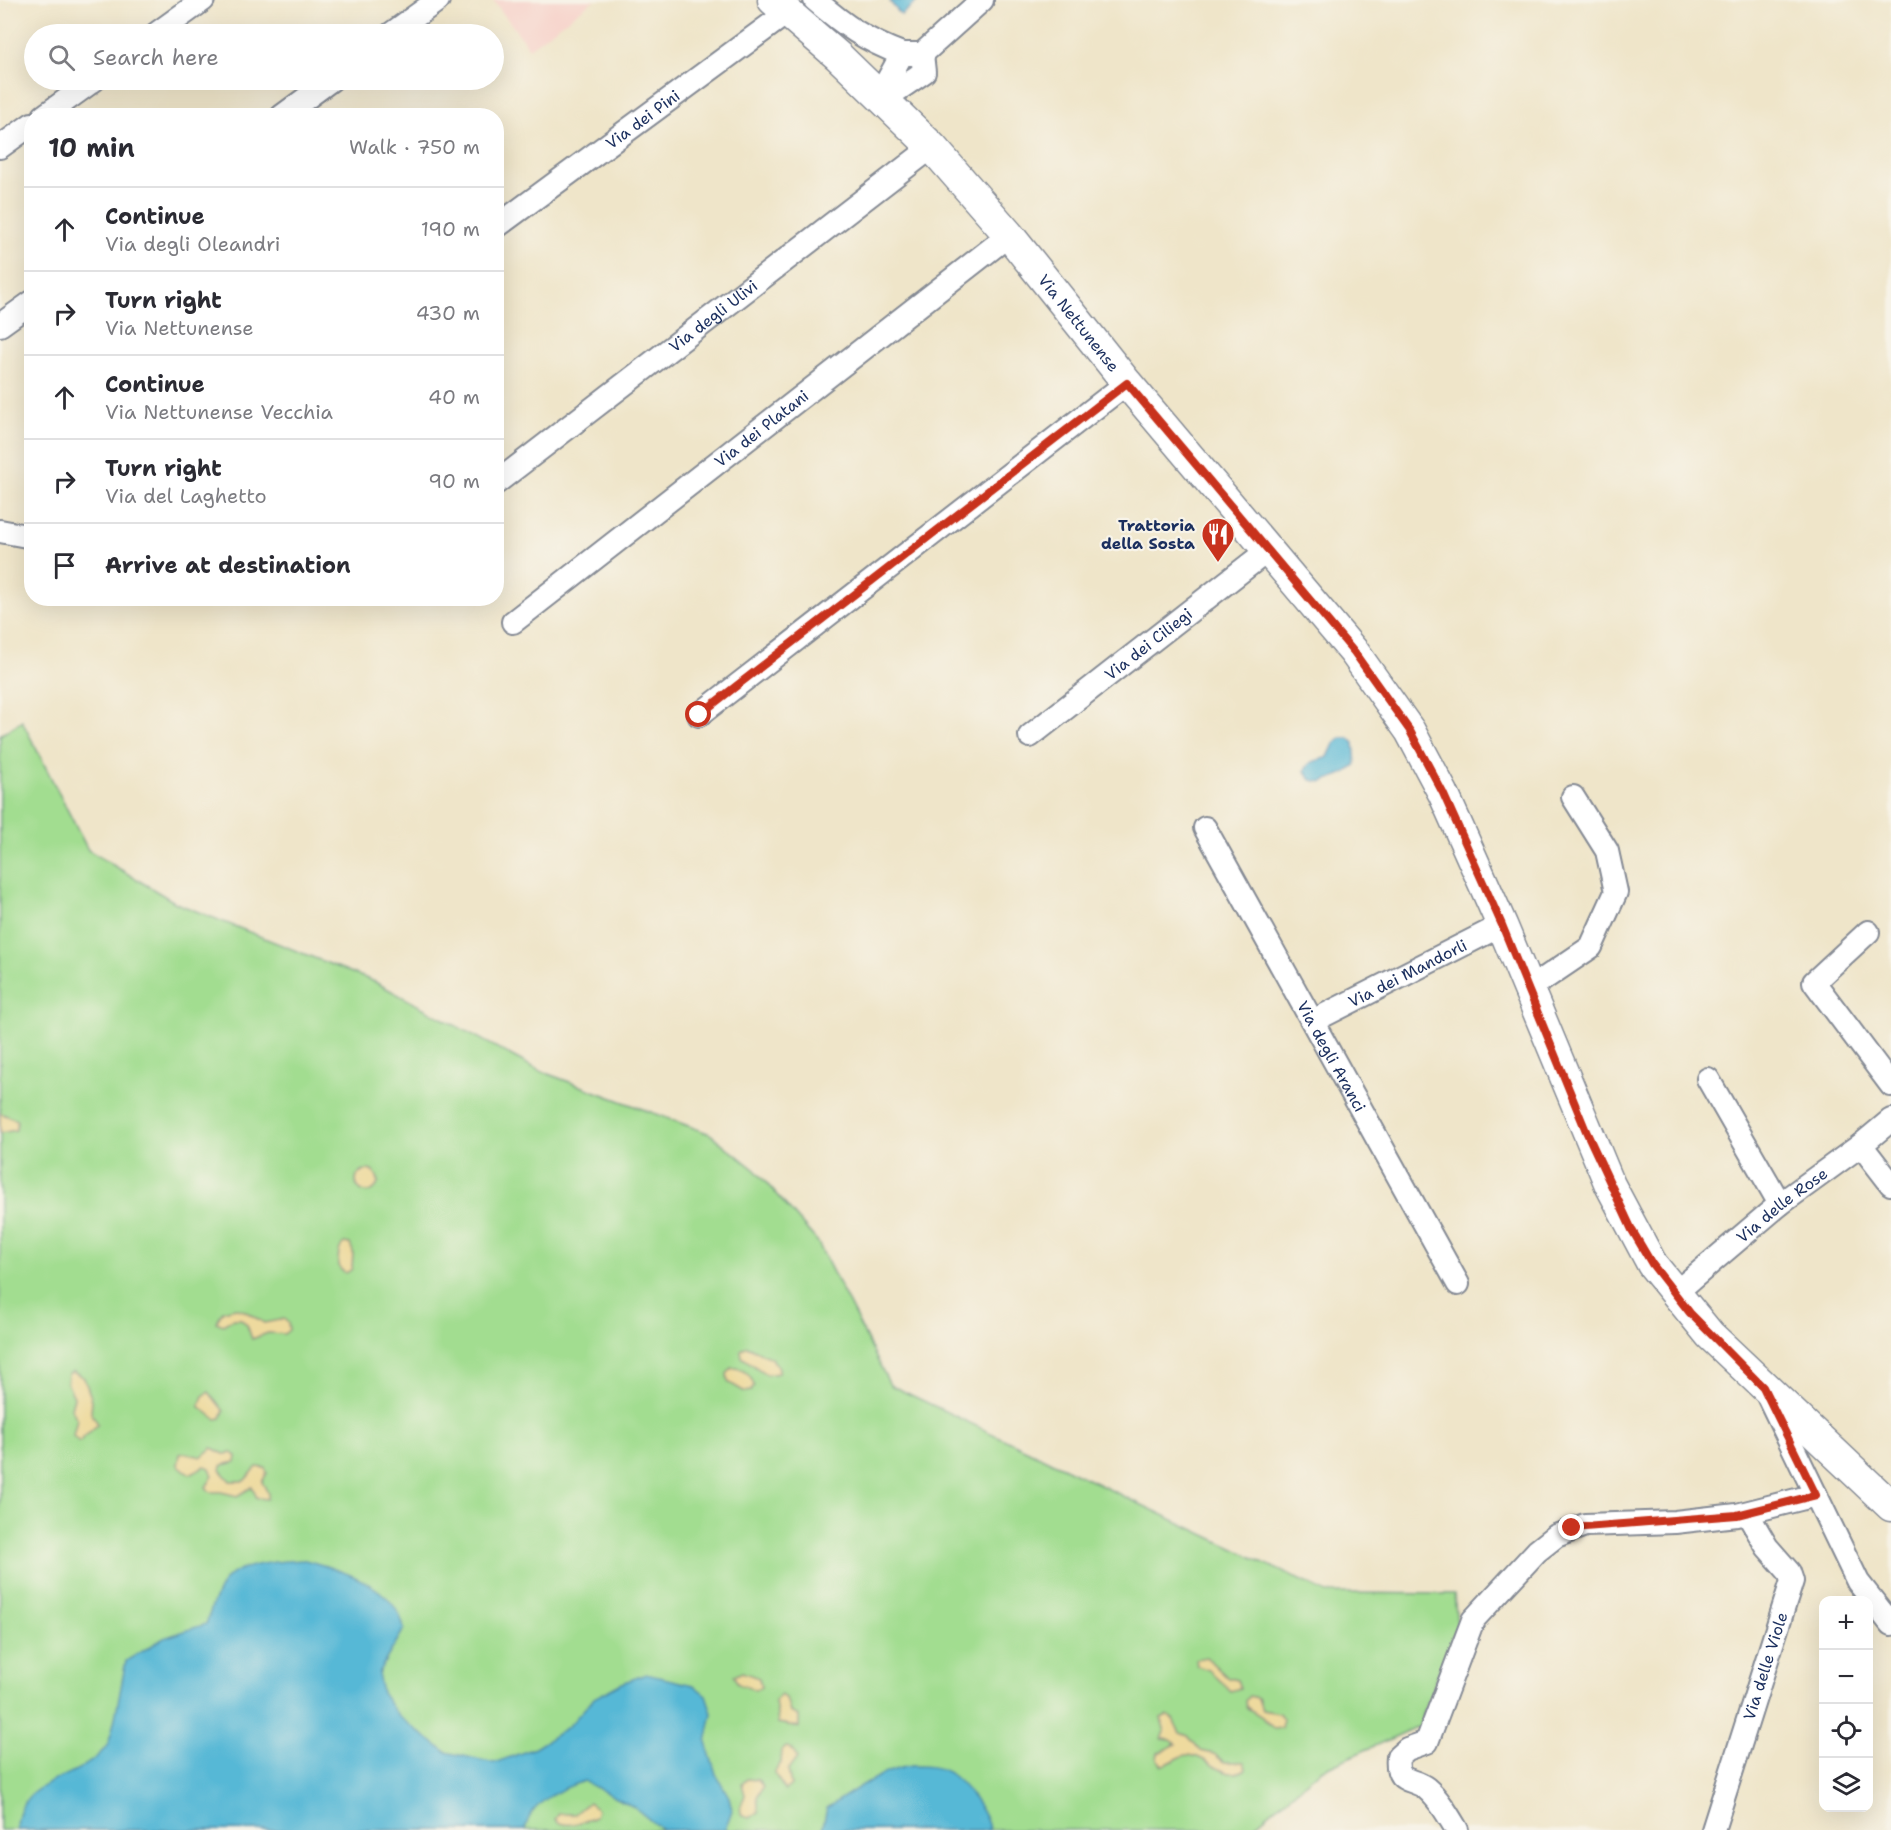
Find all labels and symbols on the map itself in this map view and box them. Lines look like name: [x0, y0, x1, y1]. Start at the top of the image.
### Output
street label: Via dei Pini: [602, 85, 684, 154]
street label: Via Nettunense: [1033, 270, 1124, 376]
street label: Via degli Ulivi: [665, 275, 762, 357]
street label: Via dei Platani: [710, 385, 813, 472]
place label: Trattoria della Sosta: [1101, 515, 1195, 554]
restaurant icon: Trattoria della Sosta: [1200, 516, 1236, 563]
street label: Via dei Ciliegi: [1100, 603, 1197, 685]
route start: [685, 701, 711, 727]
street label: Via dei Mandorli: [1345, 935, 1471, 1012]
street label: Via degli Aranci: [1292, 997, 1370, 1116]
street label: Via delle Rose: [1732, 1163, 1832, 1247]
route end: [1558, 1514, 1584, 1540]
street label: Via delle Viole: [1739, 1610, 1792, 1723]

